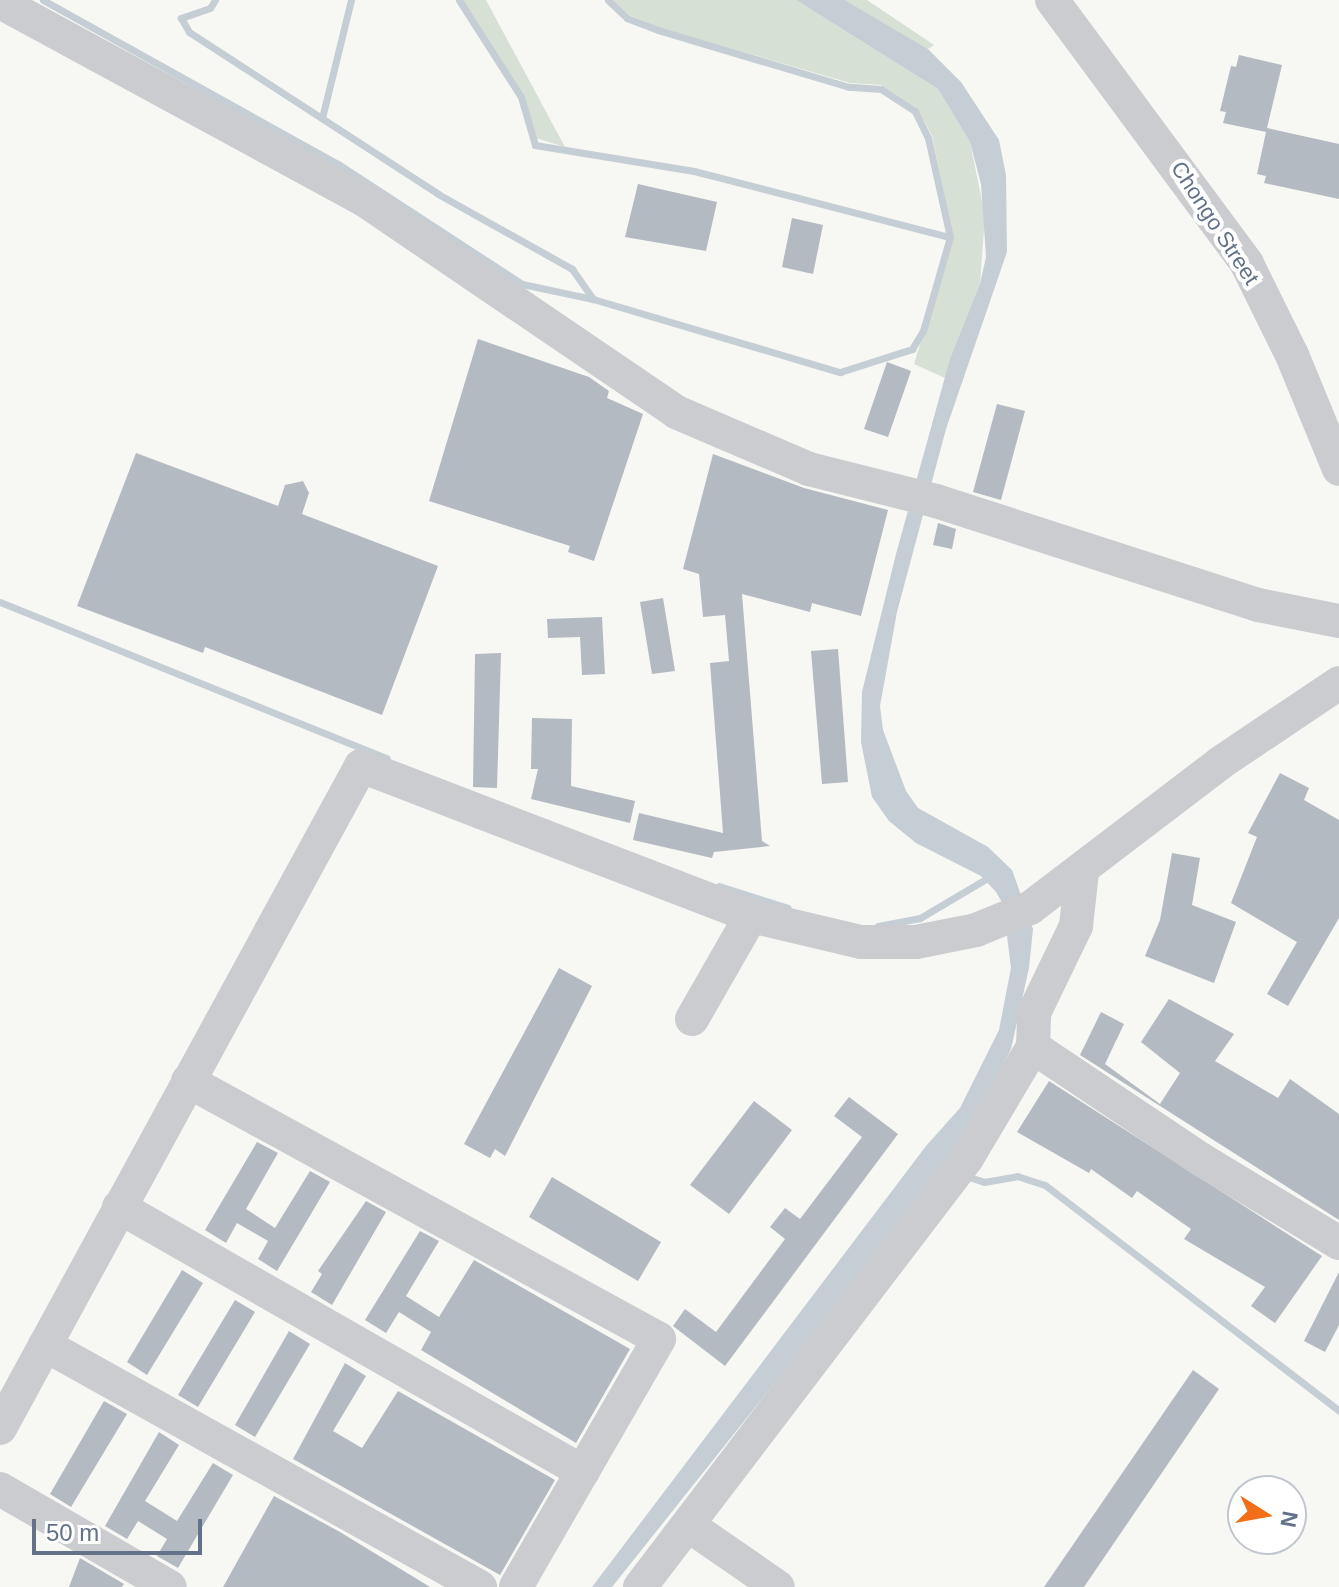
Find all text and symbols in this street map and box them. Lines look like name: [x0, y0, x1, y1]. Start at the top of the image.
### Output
street label: Chongo Street: [1165, 156, 1265, 290]
north arrow: [1227, 1475, 1307, 1555]
scale bar: [36, 1503, 206, 1553]
text: N: [1275, 1509, 1303, 1529]
text: 50 m: [46, 1519, 99, 1546]

